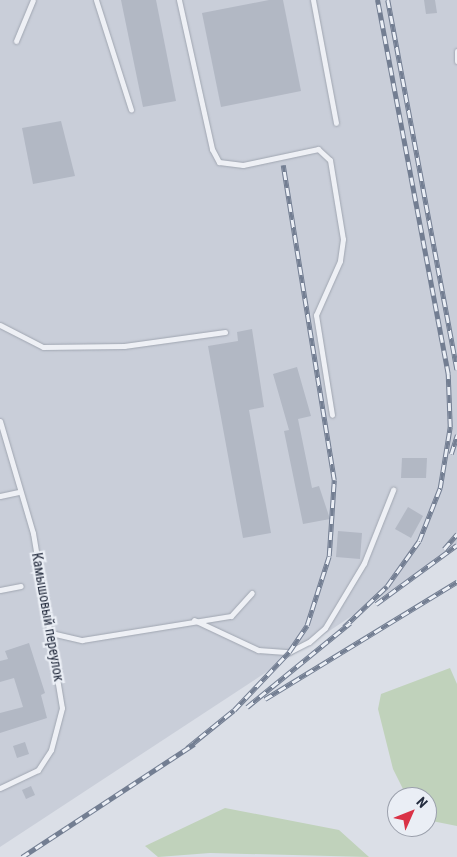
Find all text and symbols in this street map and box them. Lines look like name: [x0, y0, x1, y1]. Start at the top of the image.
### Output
street label: Камышовый переулок: [28, 551, 68, 683]
north arrow: [387, 787, 437, 837]
text: N: [413, 794, 431, 811]

